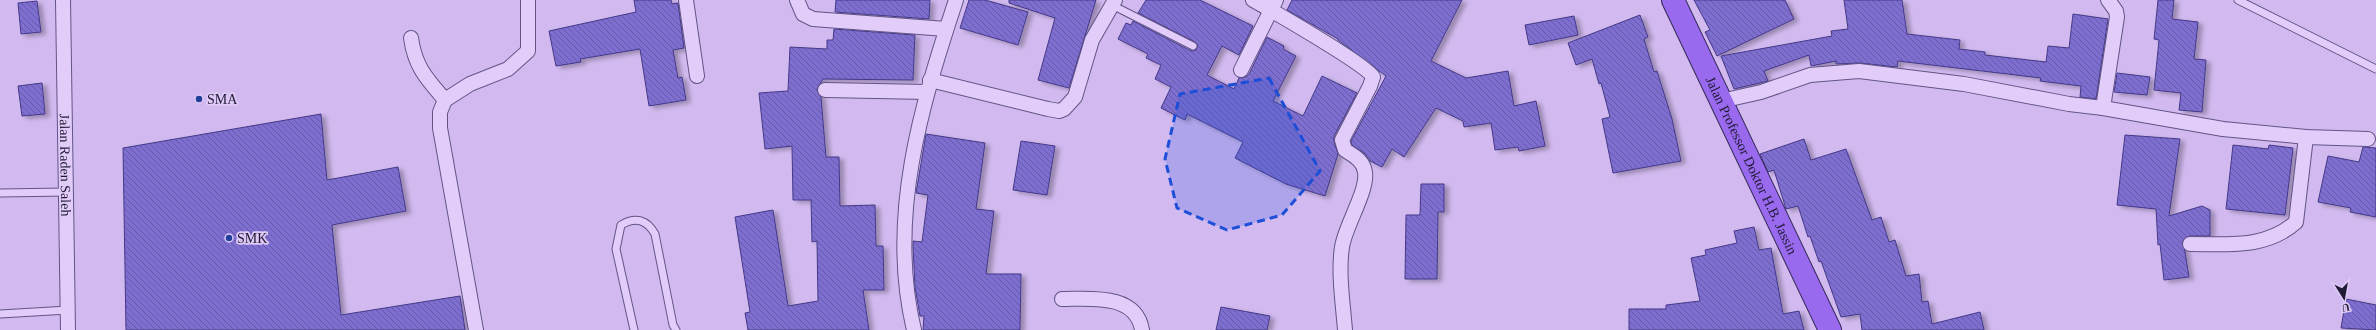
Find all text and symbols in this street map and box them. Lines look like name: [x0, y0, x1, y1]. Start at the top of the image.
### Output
street label: Jalan Professor Doktor H.B. Jassin: [1702, 74, 1800, 257]
place label: SMA: [207, 92, 238, 107]
marker: SMA: [194, 94, 204, 104]
street label: Jalan Raden Saleh: [57, 114, 73, 216]
place label: SMK: [237, 231, 267, 246]
marker: SMK: [224, 233, 234, 243]
north arrow: [2324, 278, 2364, 318]
text: U: [2341, 301, 2351, 314]

